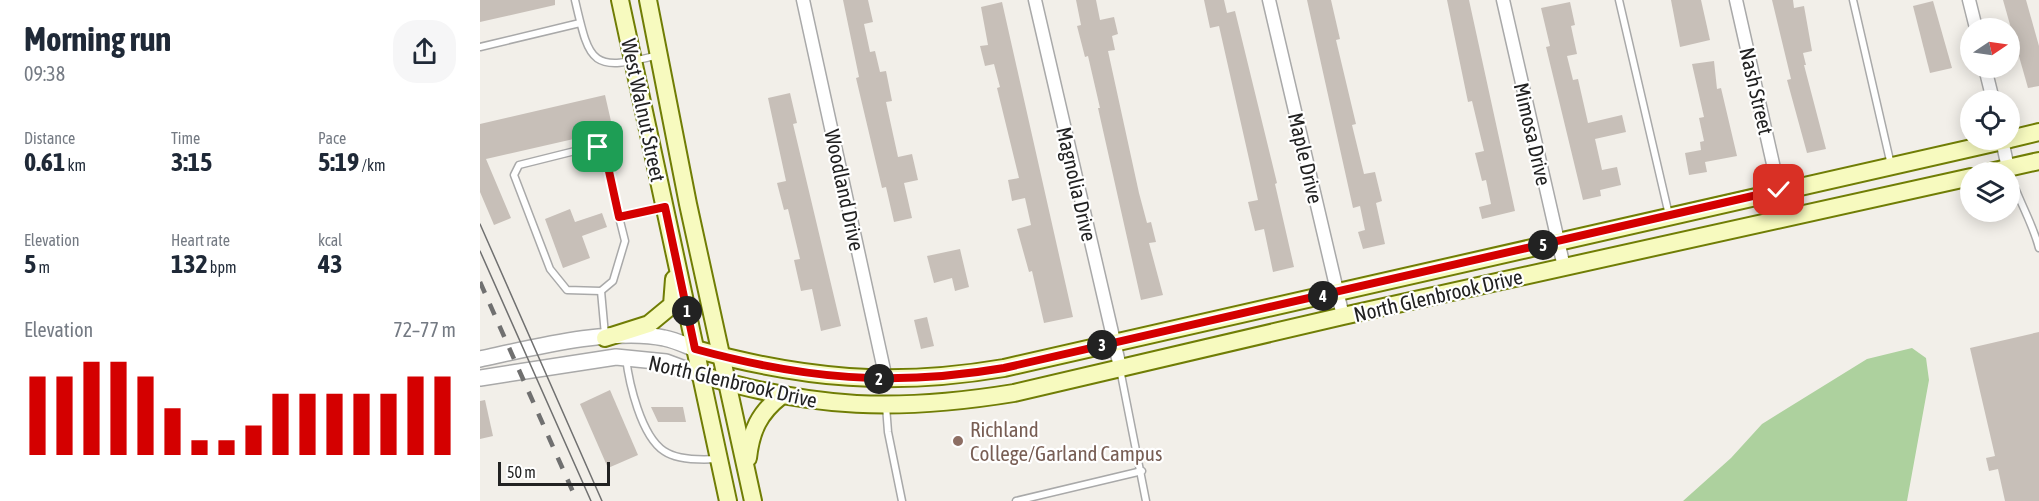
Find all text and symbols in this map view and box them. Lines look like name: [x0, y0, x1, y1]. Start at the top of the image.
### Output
north arrow: [1960, 18, 2020, 78]
map controls: [1960, 18, 2020, 222]
text: Morning run: [24, 20, 171, 58]
button: share: [393, 20, 456, 83]
street label: West Walnut Street: [617, 36, 671, 184]
street label: Nash Street: [1735, 45, 1779, 137]
text: 09:38: [24, 62, 65, 85]
street label: Mimosa Drive: [1510, 80, 1556, 188]
button: locate: [1960, 90, 2020, 150]
street label: Maple Drive: [1284, 110, 1328, 206]
pin: [572, 121, 623, 172]
street label: Magnolia Drive: [1052, 124, 1102, 244]
street label: Woodland Drive: [820, 127, 870, 253]
text: Distance: [24, 129, 75, 147]
text: Time: [171, 129, 200, 147]
text: Pace: [318, 129, 346, 147]
icon: arrive: [581, 130, 614, 163]
text: 0.61: [24, 147, 65, 177]
text: 3:15: [171, 147, 212, 177]
text: 5:19: [318, 147, 359, 177]
text: km: [65, 156, 86, 174]
text: /km: [359, 156, 385, 174]
button: layers: [1960, 162, 2020, 222]
pin: [1753, 164, 1804, 215]
icon: check: [1762, 173, 1795, 206]
pin: 5: [1528, 230, 1558, 260]
text: Elevation: [24, 231, 79, 249]
text: Heart rate: [171, 231, 230, 249]
text: kcal: [318, 231, 342, 249]
text: 5: [1539, 236, 1547, 254]
text: 5: [24, 249, 36, 279]
text: 132: [171, 249, 208, 279]
text: 43: [318, 249, 342, 279]
text: m: [36, 258, 50, 276]
text: bpm: [208, 258, 237, 276]
street label: North Glenbrook Drive: [1351, 264, 1525, 326]
pin: 4: [1308, 281, 1338, 311]
text: 4: [1319, 287, 1327, 305]
pin: 1: [672, 296, 702, 326]
text: 1: [683, 302, 691, 320]
text: Elevation: [24, 318, 93, 341]
text: 72–77 m: [393, 318, 456, 341]
pin: 3: [1087, 330, 1117, 360]
text: 3: [1098, 336, 1106, 354]
street label: North Glenbrook Drive: [646, 350, 820, 412]
pin: 2: [864, 364, 894, 394]
text: 2: [875, 370, 883, 388]
place label: Richland College/Garland Campus: [970, 417, 1162, 465]
marker: Richland College/Garland Campus: [951, 434, 965, 448]
scale bar: [498, 459, 610, 486]
text: 50 m: [507, 463, 536, 481]

